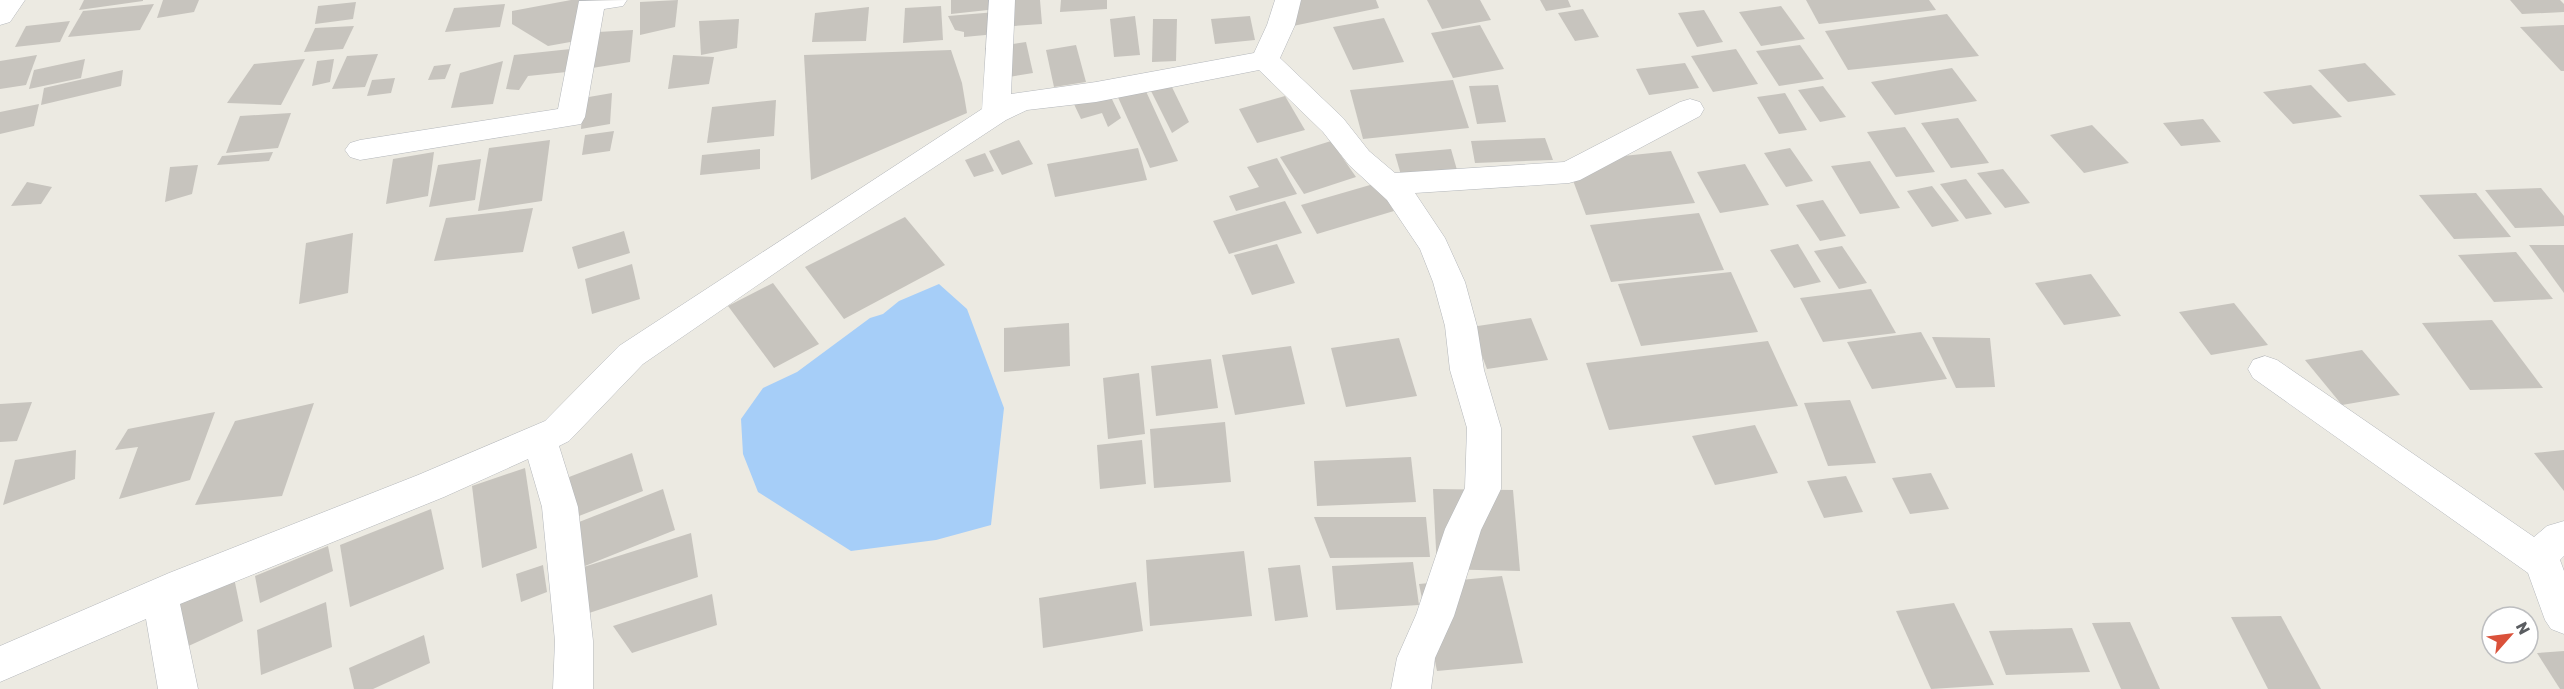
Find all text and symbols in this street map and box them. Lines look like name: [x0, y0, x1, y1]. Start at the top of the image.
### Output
north arrow: [2480, 605, 2540, 665]
text: N: [2512, 619, 2534, 638]

